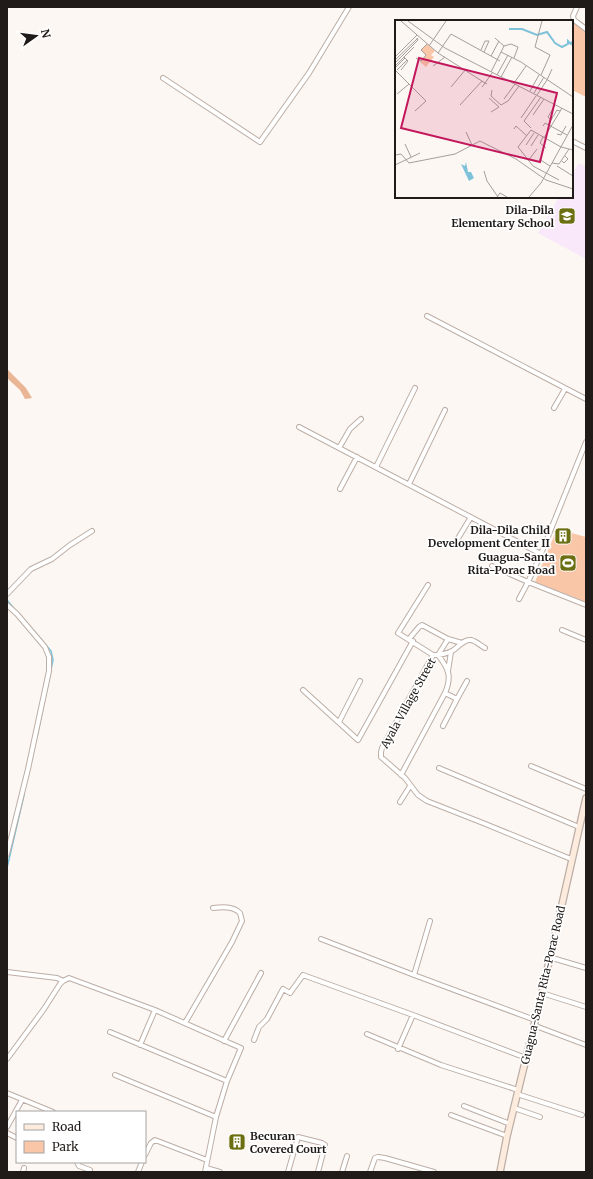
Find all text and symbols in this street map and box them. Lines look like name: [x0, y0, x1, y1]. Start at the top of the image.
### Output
north arrow: [16, 16, 56, 56]
inset map: [395, 20, 573, 198]
text: N: [38, 28, 54, 40]
place label: Dila-Dila Elementary School: [451, 203, 554, 230]
school or university icon: Dila-Dila Elementary School: [557, 206, 577, 226]
place label: Dila-Dila Child Development Center II: [428, 523, 550, 550]
building icon: Dila-Dila Child Development Center II: [553, 526, 573, 546]
place label: Guagua-Santa Rita-Porac Road: [468, 550, 555, 577]
sports icon: Guagua-Santa Rita-Porac Road: [558, 553, 578, 573]
street label: Ayala Village Street: [377, 655, 439, 751]
street label: Guagua-Santa Rita-Porac Road: [518, 904, 568, 1066]
legend: [16, 1111, 146, 1163]
text: Road: [52, 1119, 81, 1134]
place label: Becuran Covered Court: [250, 1129, 327, 1156]
building icon: Becuran Covered Court: [227, 1132, 247, 1152]
text: Park: [52, 1139, 79, 1154]

